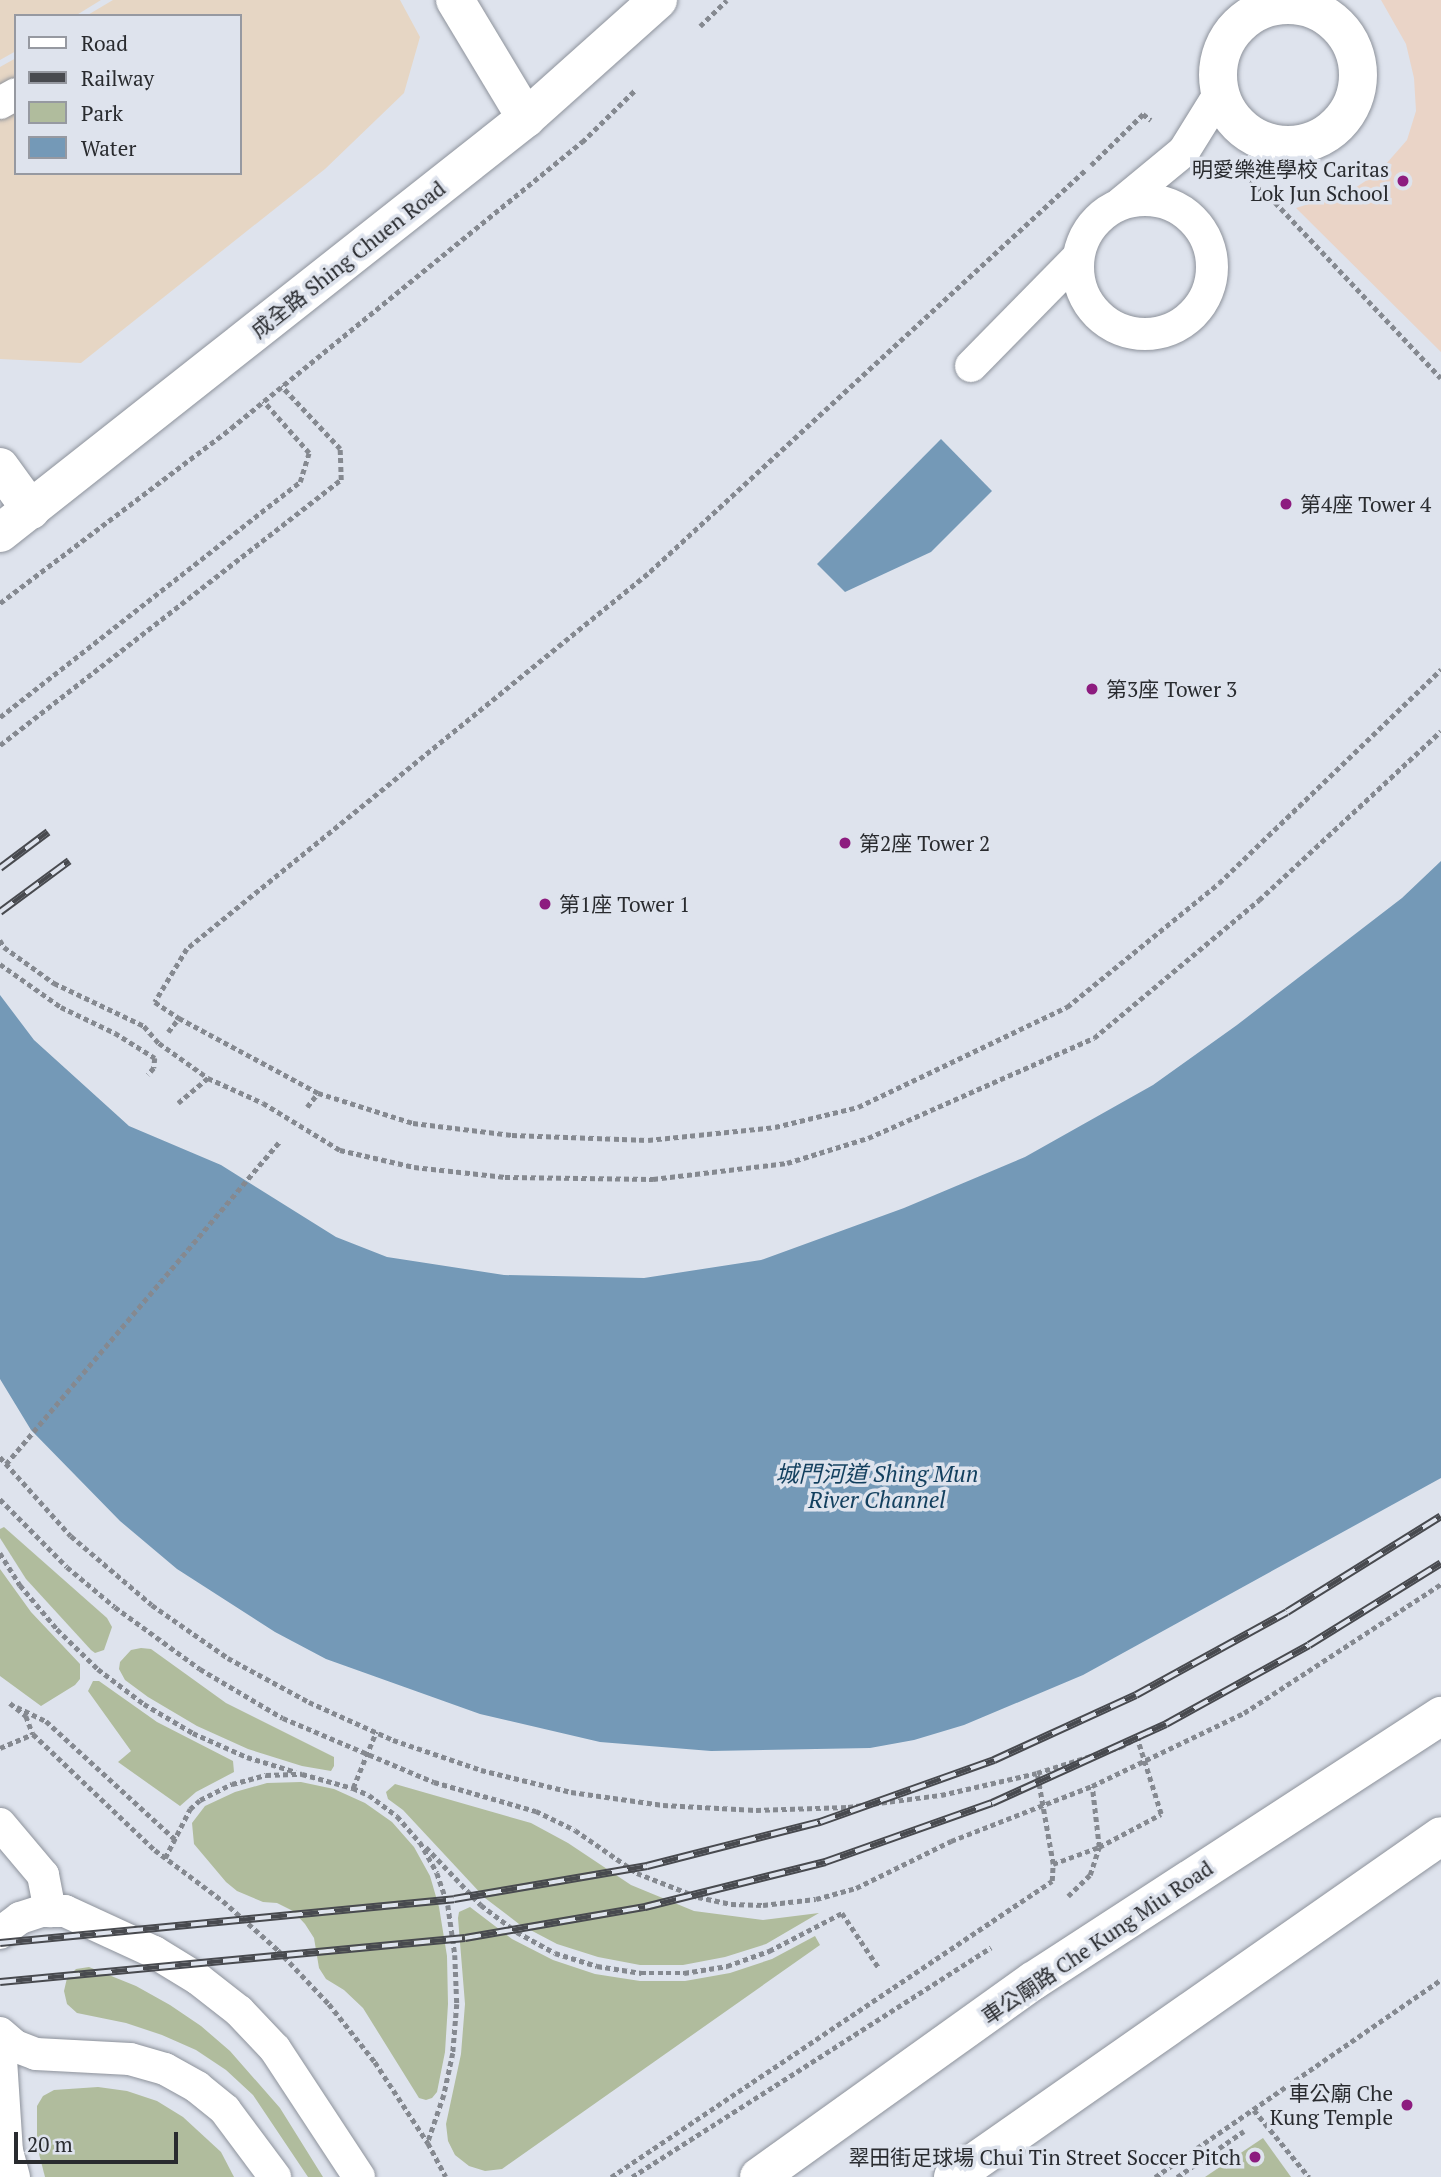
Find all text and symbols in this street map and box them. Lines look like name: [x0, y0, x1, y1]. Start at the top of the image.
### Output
legend: [14, 14, 242, 175]
text: Road: [81, 29, 128, 57]
text: Railway: [81, 64, 154, 92]
text: Park: [81, 99, 123, 127]
text: Water: [81, 134, 136, 162]
place label: 明愛樂進學校 Caritas Lok Jun School: [1192, 156, 1389, 206]
marker: 明愛樂進學校 Caritas Lok Jun School: [1395, 173, 1411, 189]
street label: 成全路 Shing Chuen Road: [246, 175, 450, 343]
place label: 第4座 Tower 4: [1300, 491, 1431, 517]
marker: 第4座 Tower 4: [1278, 496, 1294, 512]
place label: 第3座 Tower 3: [1106, 676, 1237, 702]
marker: 第3座 Tower 3: [1084, 681, 1100, 697]
place label: 第2座 Tower 2: [859, 830, 990, 856]
marker: 第2座 Tower 2: [837, 835, 853, 851]
place label: 第1座 Tower 1: [559, 891, 690, 917]
marker: 第1座 Tower 1: [537, 896, 553, 912]
water label: 城門河道 Shing Mun River Channel: [776, 1460, 978, 1514]
street label: 車公廟路 Che Kung Miu Road: [977, 1855, 1217, 2029]
place label: 車公廟 Che Kung Temple: [1270, 2080, 1393, 2130]
marker: 車公廟 Che Kung Temple: [1399, 2097, 1415, 2113]
scale bar: [18, 2118, 182, 2162]
text: 20 m: [27, 2130, 73, 2158]
place label: 翠田街足球場 Chui Tin Street Soccer Pitch: [848, 2144, 1241, 2170]
marker: 翠田街足球場 Chui Tin Street Soccer Pitch: [1247, 2149, 1263, 2165]

